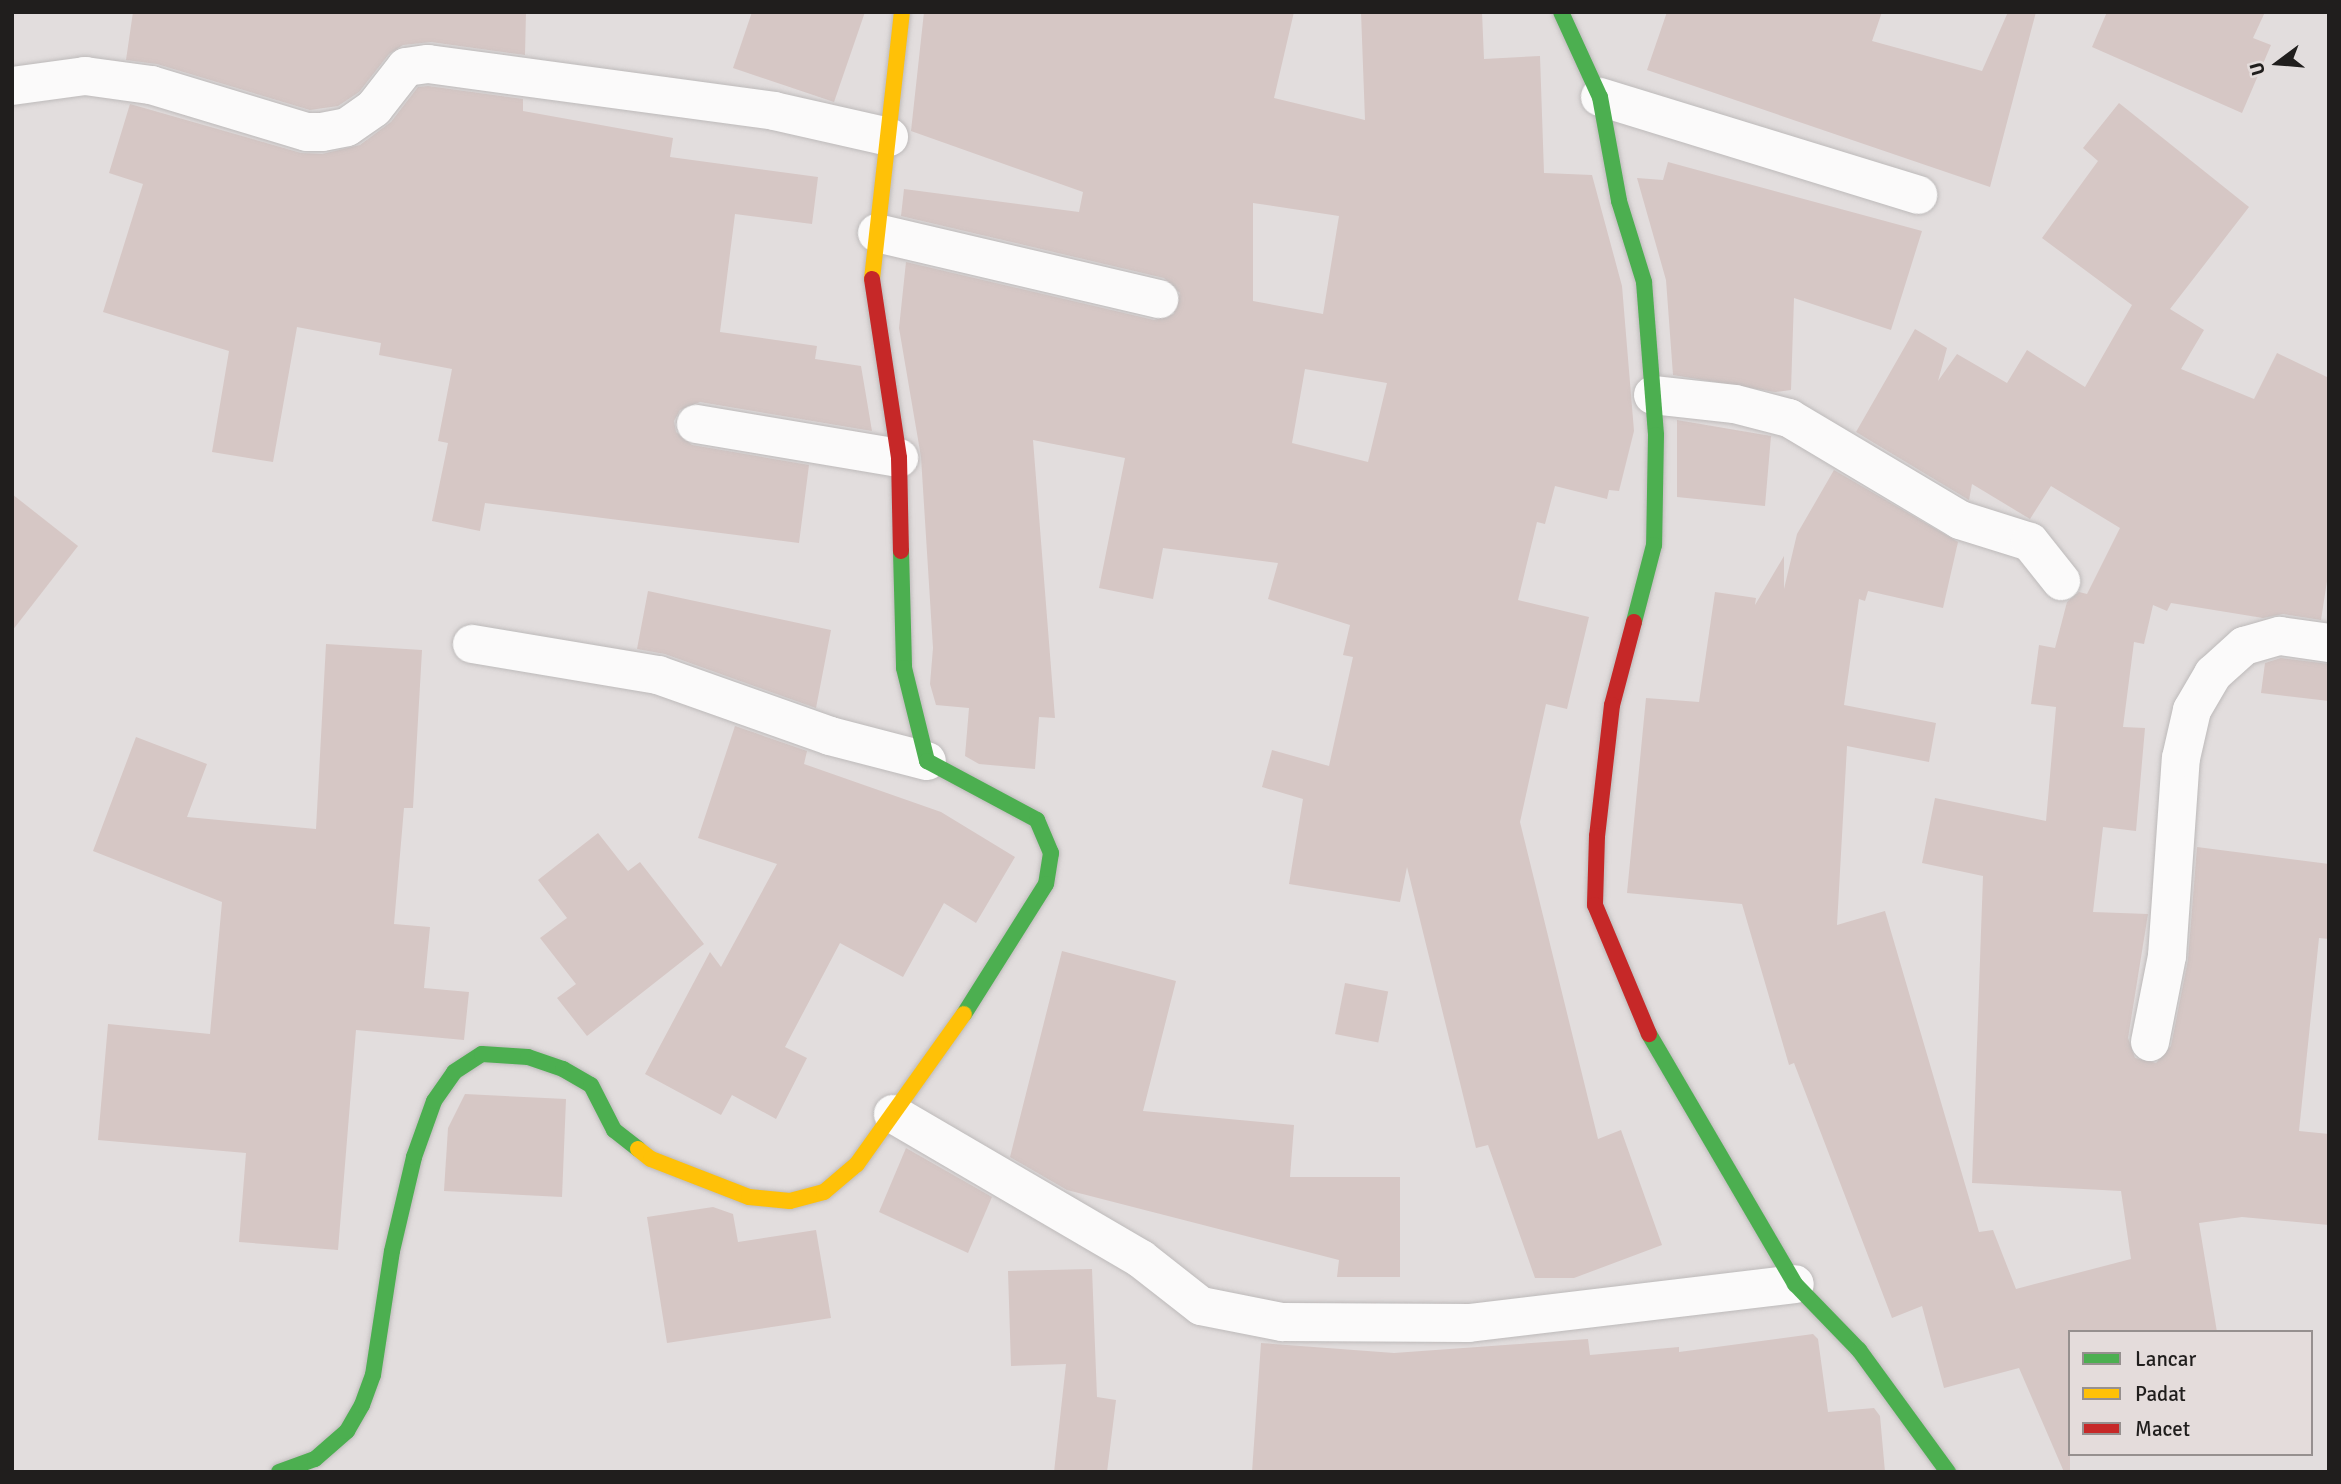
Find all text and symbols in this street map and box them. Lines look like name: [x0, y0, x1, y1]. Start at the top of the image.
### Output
north arrow: [2243, 28, 2313, 98]
text: U: [2245, 59, 2271, 78]
legend: [2068, 1330, 2313, 1456]
text: Lancar: [2135, 1346, 2196, 1372]
text: Padat: [2135, 1381, 2186, 1407]
text: Macet: [2135, 1416, 2190, 1442]

